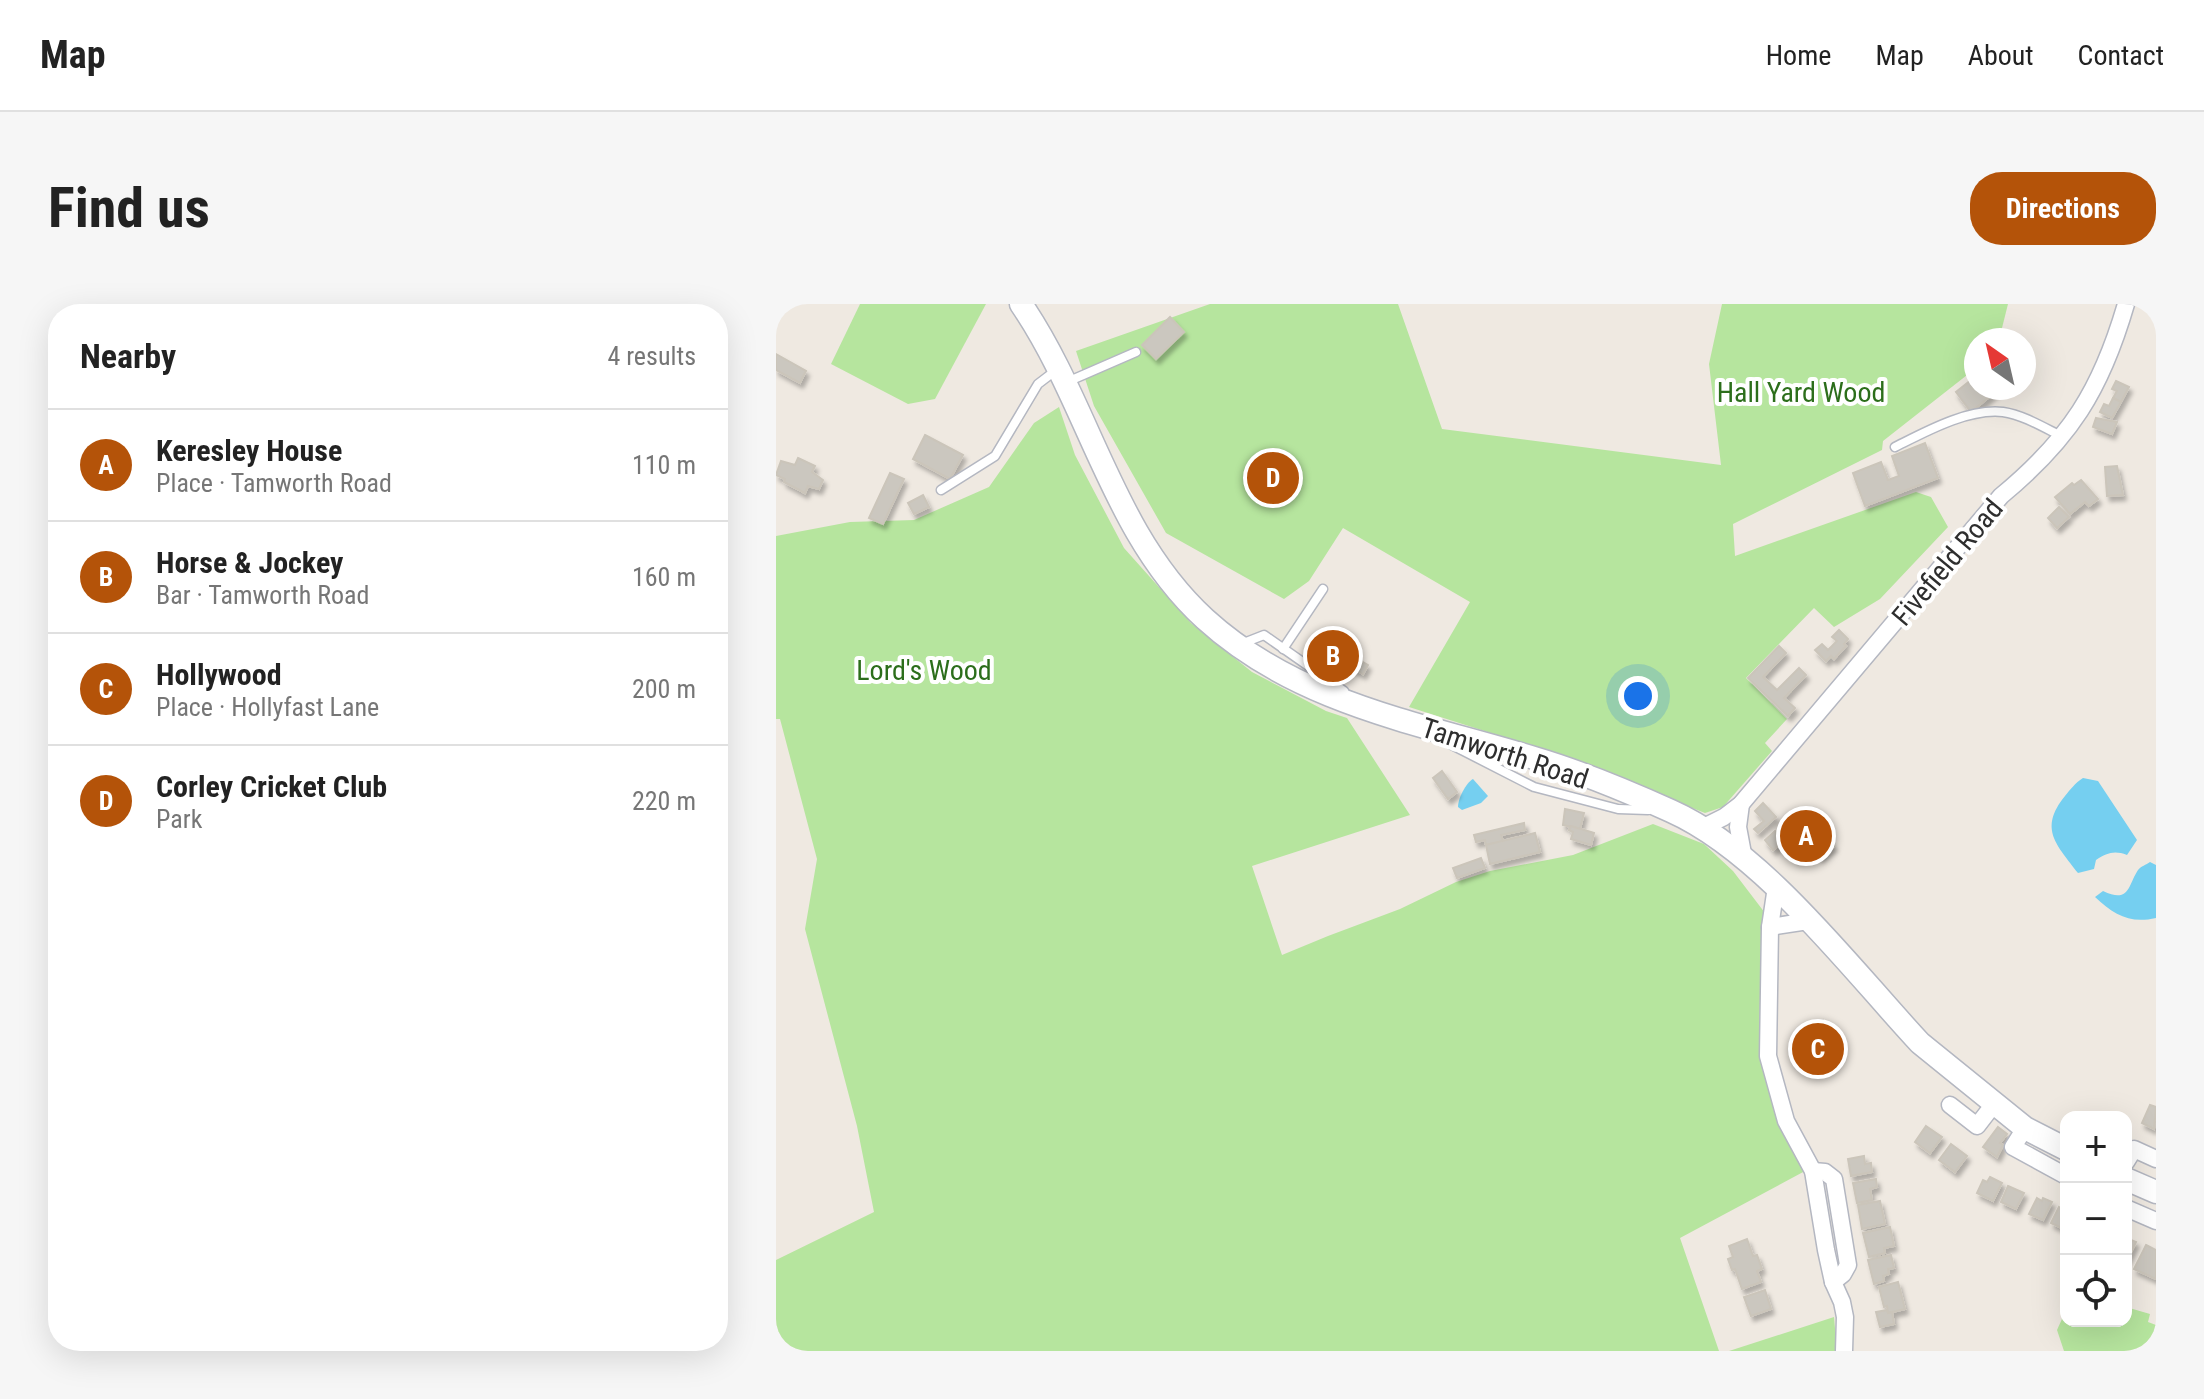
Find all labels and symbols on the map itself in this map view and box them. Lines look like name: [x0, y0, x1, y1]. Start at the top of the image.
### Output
north arrow: [1964, 328, 2036, 400]
park label: Hall Yard Wood: [1717, 376, 1885, 409]
pin: D: [1247, 448, 1299, 508]
street label: Fivefield Road: [1885, 492, 2010, 632]
pin: B: [1307, 626, 1359, 686]
park label: Lord's Wood: [856, 654, 992, 687]
your location: [1618, 676, 1658, 716]
street label: Tamworth Road: [1417, 711, 1592, 796]
pin: A: [1780, 806, 1832, 866]
pin: C: [1792, 1019, 1844, 1079]

